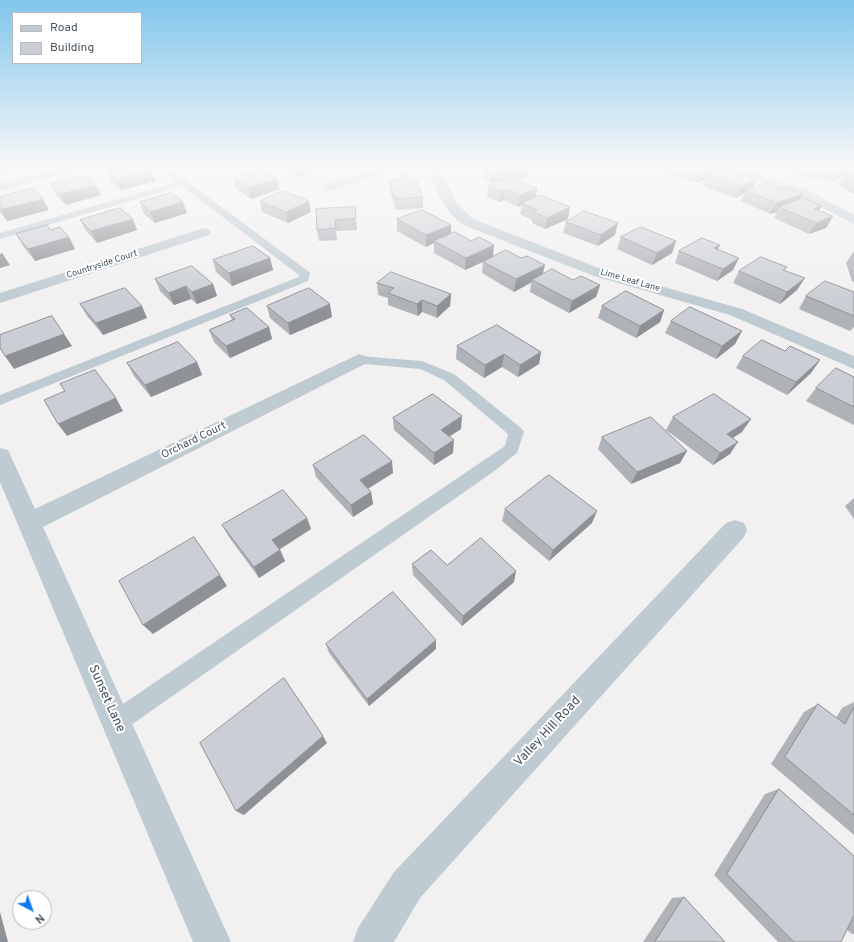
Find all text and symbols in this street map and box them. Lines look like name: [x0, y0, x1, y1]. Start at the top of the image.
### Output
legend: [12, 12, 142, 64]
text: Road: [50, 20, 78, 36]
text: Building: [50, 40, 94, 56]
street label: Countryside Court: [65, 248, 139, 282]
street label: Lime Leaf Lane: [599, 267, 661, 295]
street label: Orchard Court: [159, 420, 229, 462]
street label: Sunset Lane: [84, 663, 128, 735]
street label: Valley Hill Road: [512, 694, 584, 770]
north arrow: [12, 890, 52, 930]
text: N: [32, 910, 47, 926]

